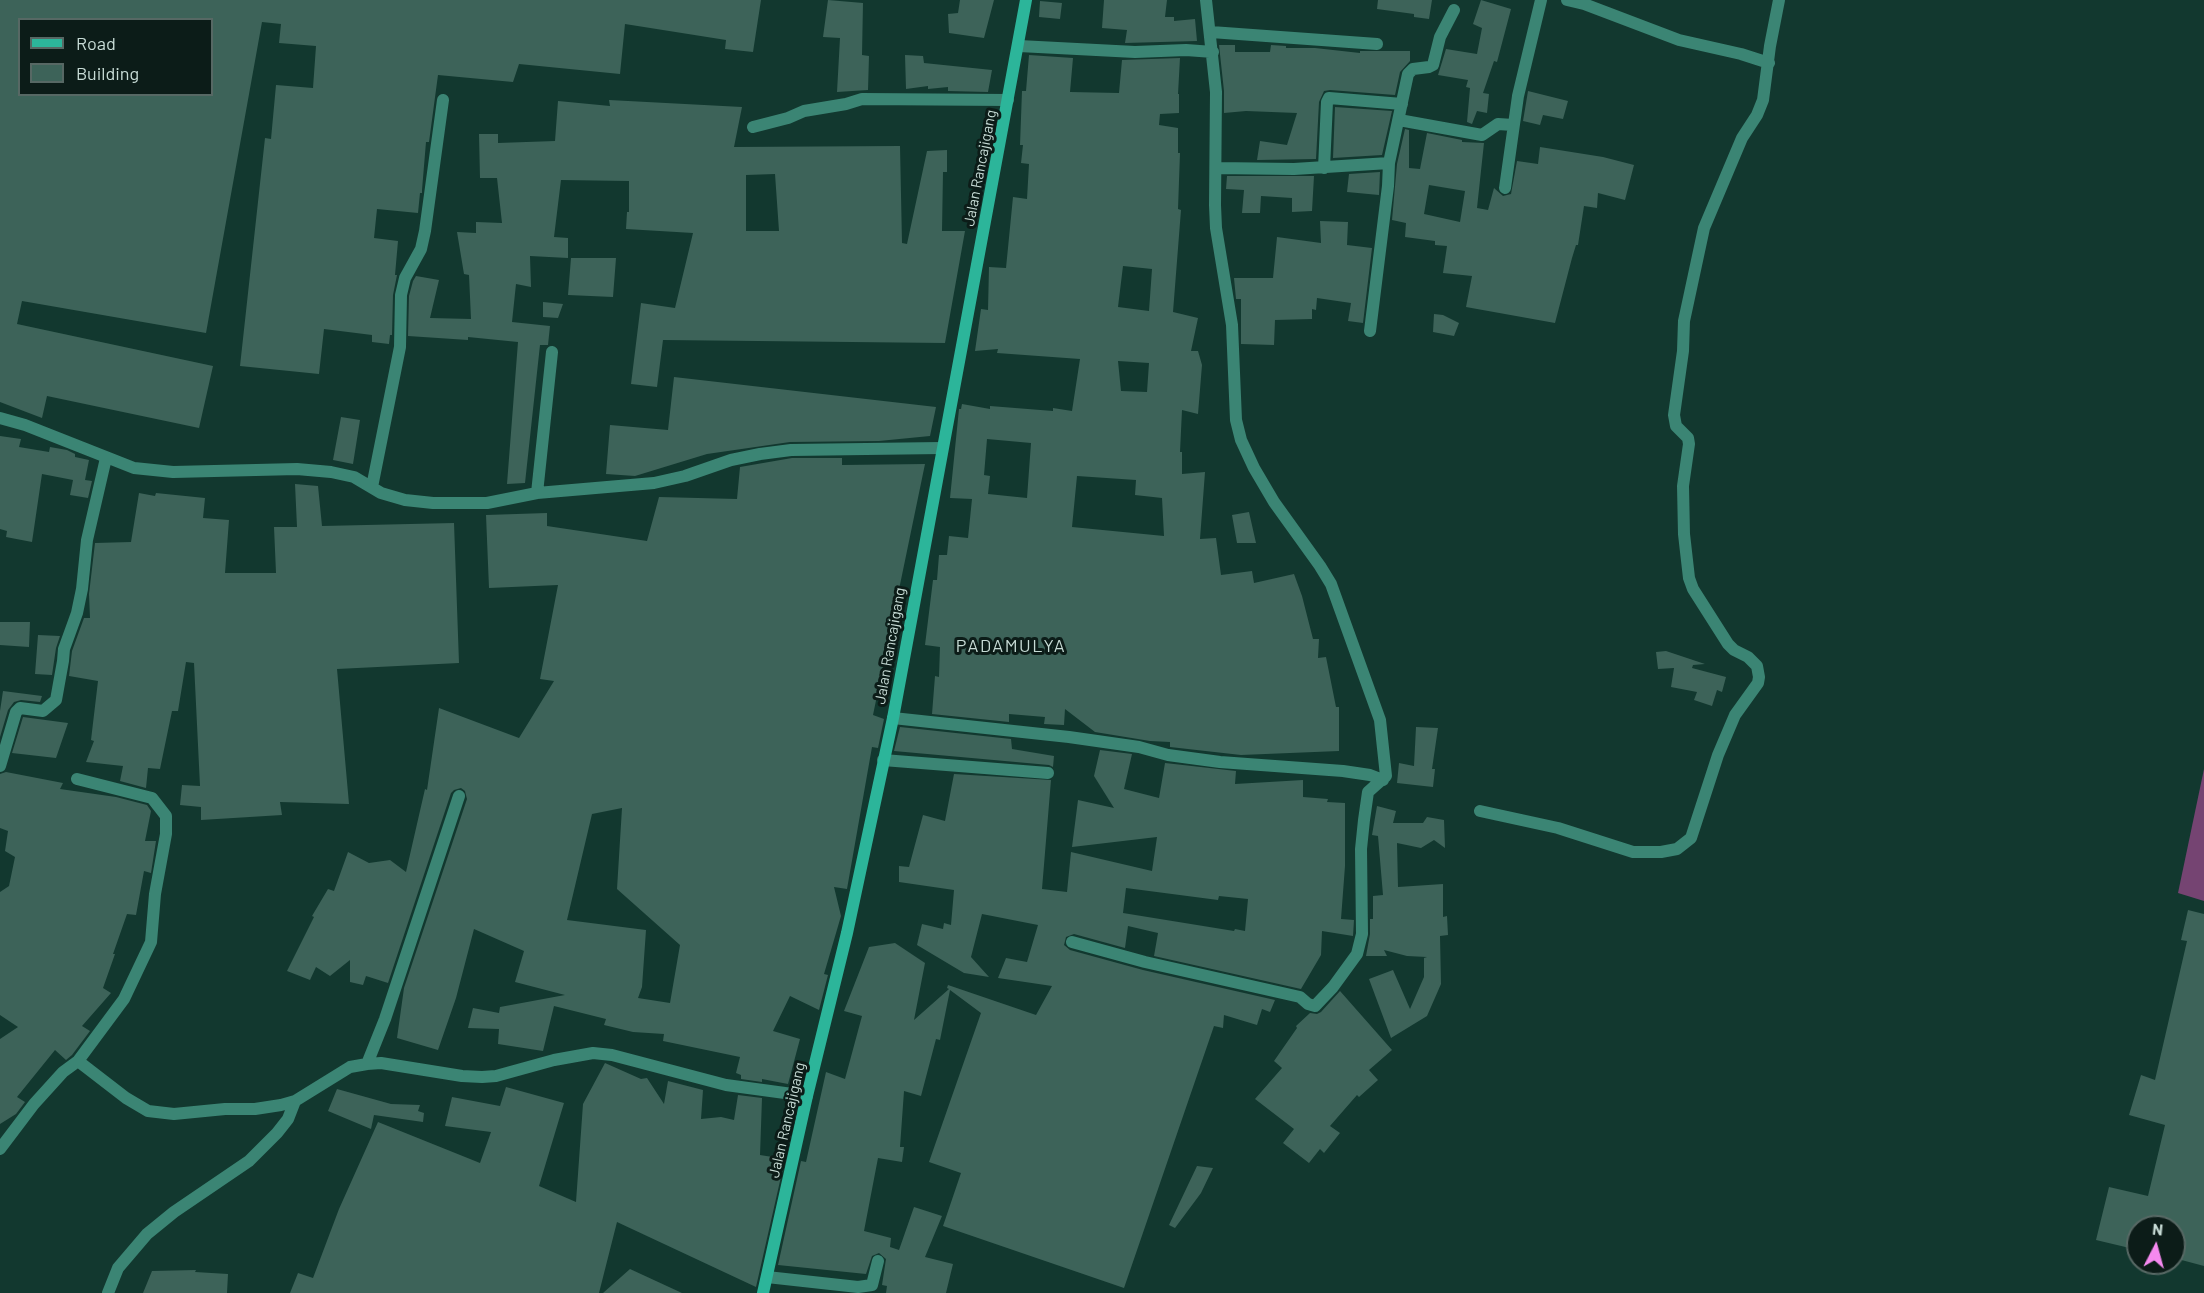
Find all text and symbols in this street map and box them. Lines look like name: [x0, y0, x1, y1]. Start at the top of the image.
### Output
legend: [18, 18, 213, 96]
text: Road: [76, 32, 116, 54]
text: Building: [76, 62, 139, 84]
street label: Jalan Rancajigang: [960, 108, 1000, 228]
street label: Jalan Rancajigang: [871, 586, 909, 706]
district label: PADAMULYA: [956, 635, 1066, 657]
street label: Jalan Rancajigang: [765, 1060, 809, 1180]
north arrow: [2126, 1215, 2186, 1275]
text: N: [2151, 1219, 2164, 1239]

